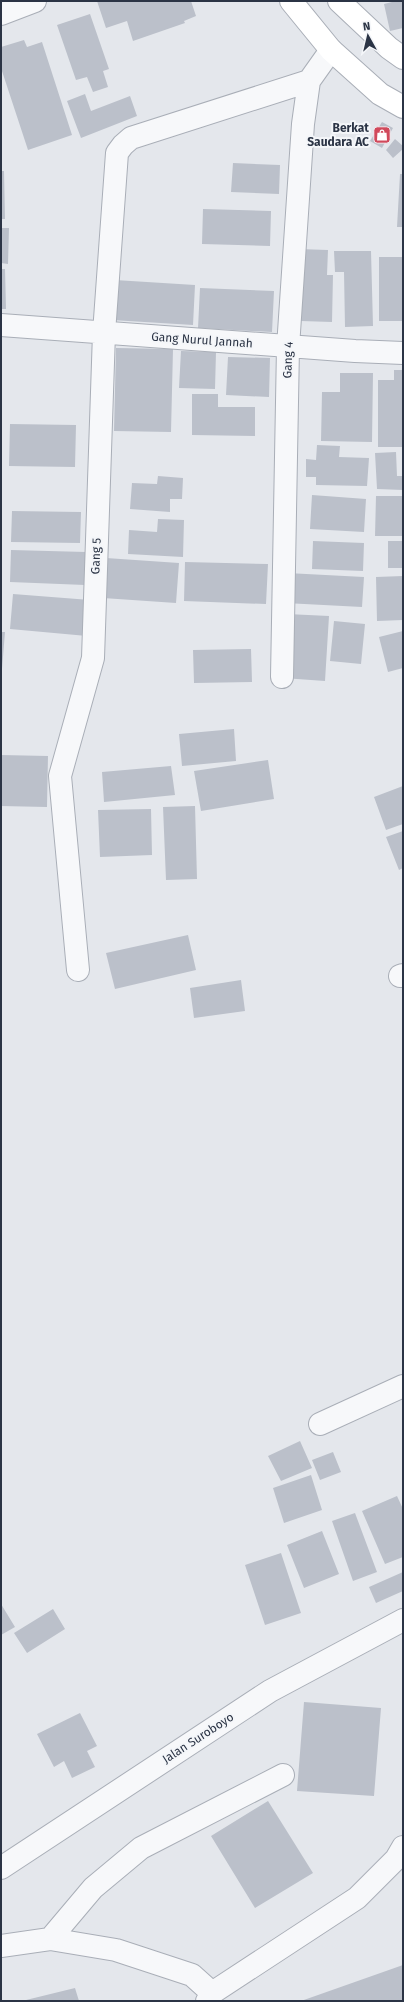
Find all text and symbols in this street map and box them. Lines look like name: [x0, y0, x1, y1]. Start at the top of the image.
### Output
north arrow: [348, 16, 388, 56]
text: N: [362, 20, 371, 34]
place label: Berkat Saudara AC: [307, 121, 369, 149]
shop icon: Berkat Saudara AC: [372, 125, 392, 145]
street label: Gang Nurul Jannah: [151, 329, 253, 351]
street label: Gang 4: [280, 341, 296, 379]
street label: Gang 5: [88, 537, 104, 575]
street label: Jalan Suroboyo: [160, 1710, 236, 1766]

